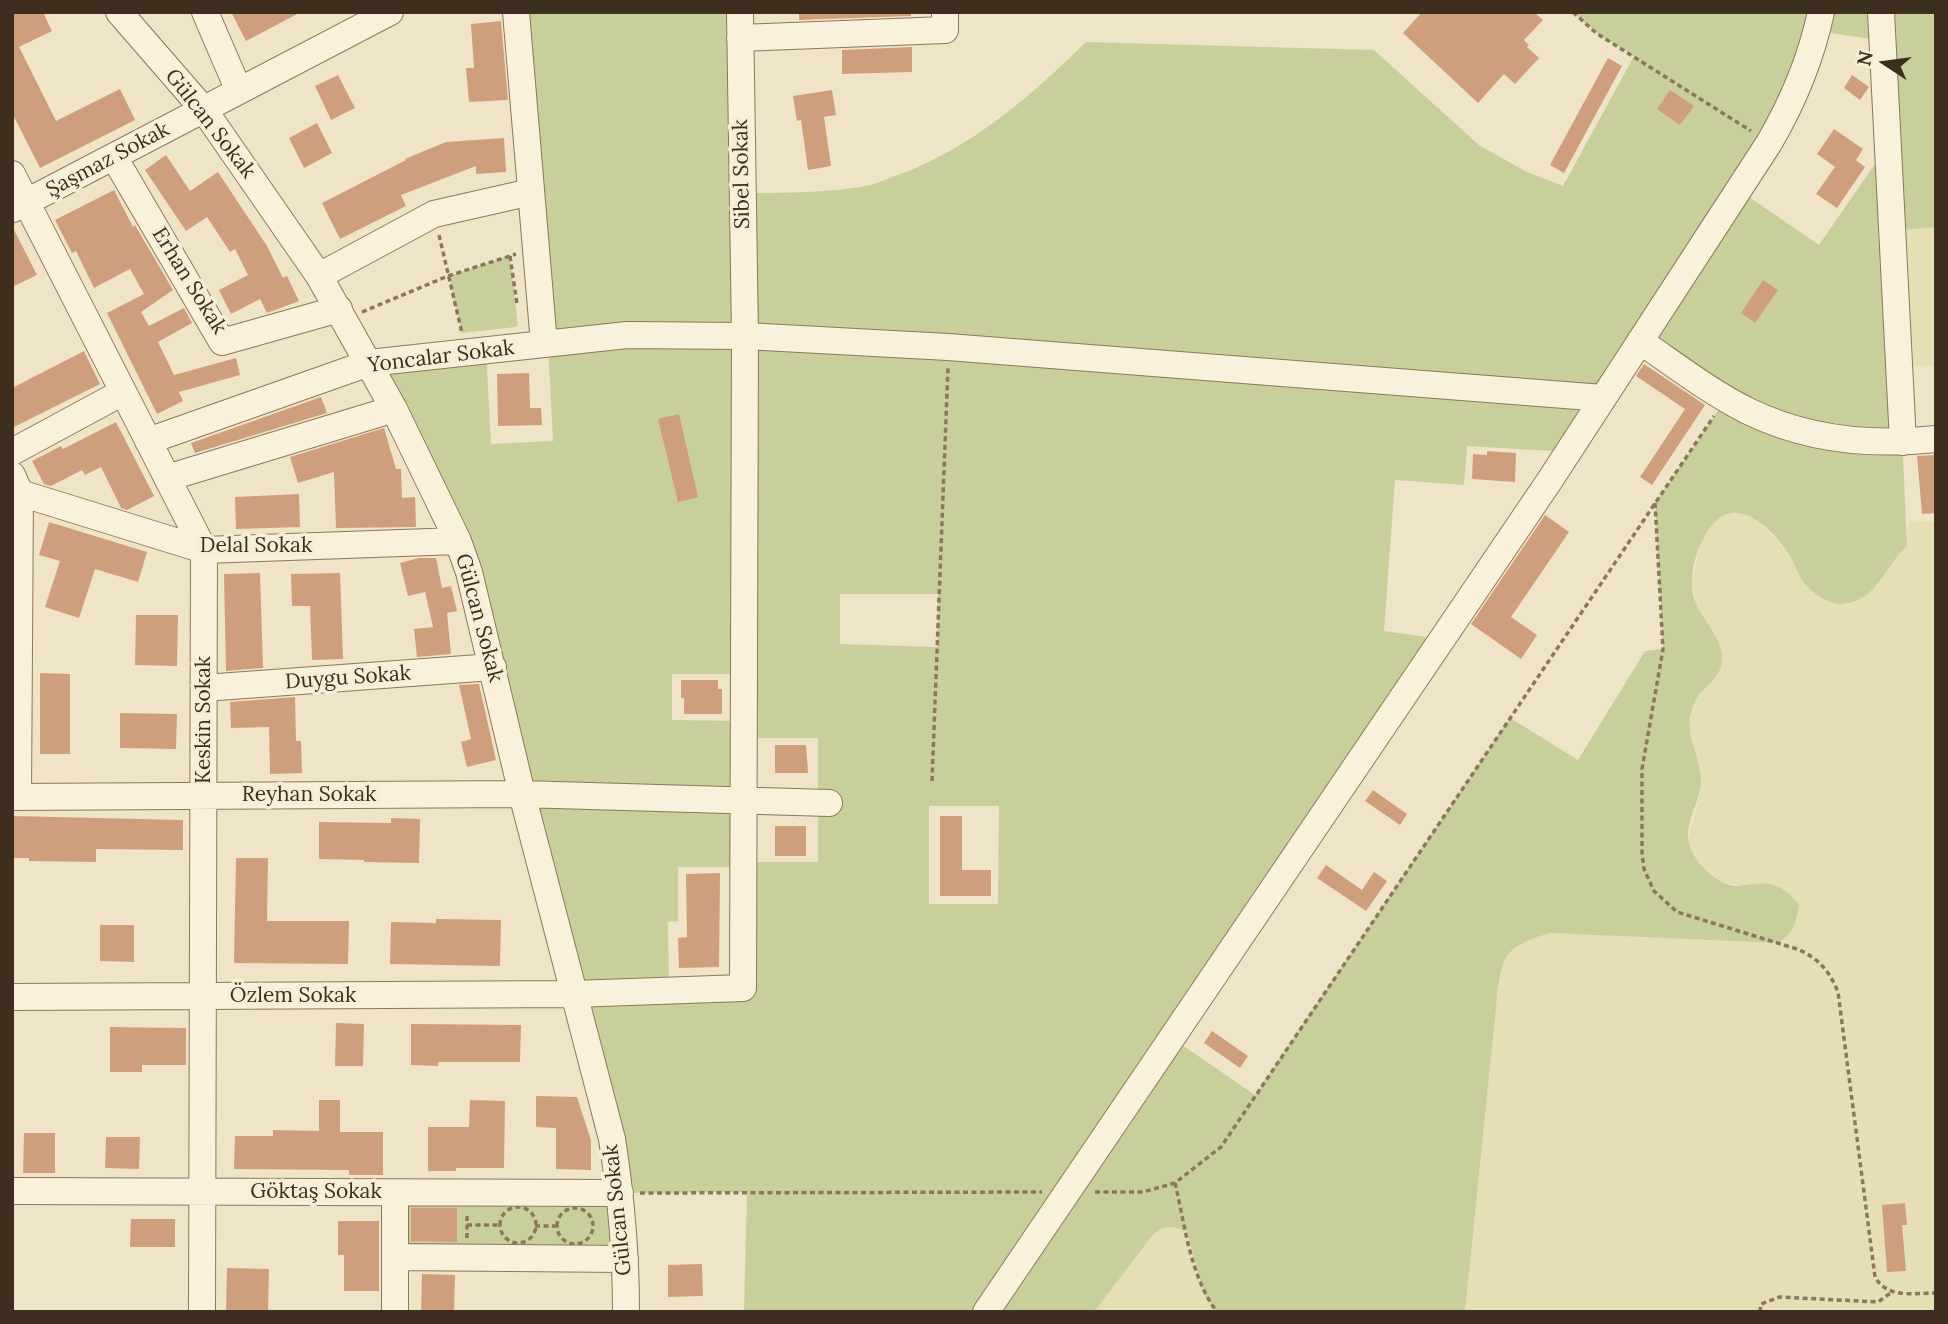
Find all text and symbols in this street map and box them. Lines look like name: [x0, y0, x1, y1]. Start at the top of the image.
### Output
north arrow: [1850, 28, 1920, 98]
text: N: [1851, 48, 1878, 68]
street label: Gülcan Sokak: [159, 64, 261, 184]
street label: Şaşmaz Sokak: [42, 117, 174, 203]
street label: Sibel Sokak: [728, 119, 756, 229]
street label: Erhan Sokak: [146, 223, 232, 339]
street label: Yoncalar Sokak: [366, 336, 516, 378]
street label: Delal Sokak: [200, 533, 312, 559]
street label: Gülcan Sokak: [450, 551, 508, 685]
street label: Keskin Sokak: [191, 656, 217, 784]
street label: Duygu Sokak: [284, 661, 412, 695]
street label: Reyhan Sokak: [242, 782, 376, 808]
street label: Özlem Sokak: [230, 983, 356, 1009]
street label: Gülcan Sokak: [599, 1143, 637, 1277]
street label: Göktaş Sokak: [250, 1179, 382, 1205]

